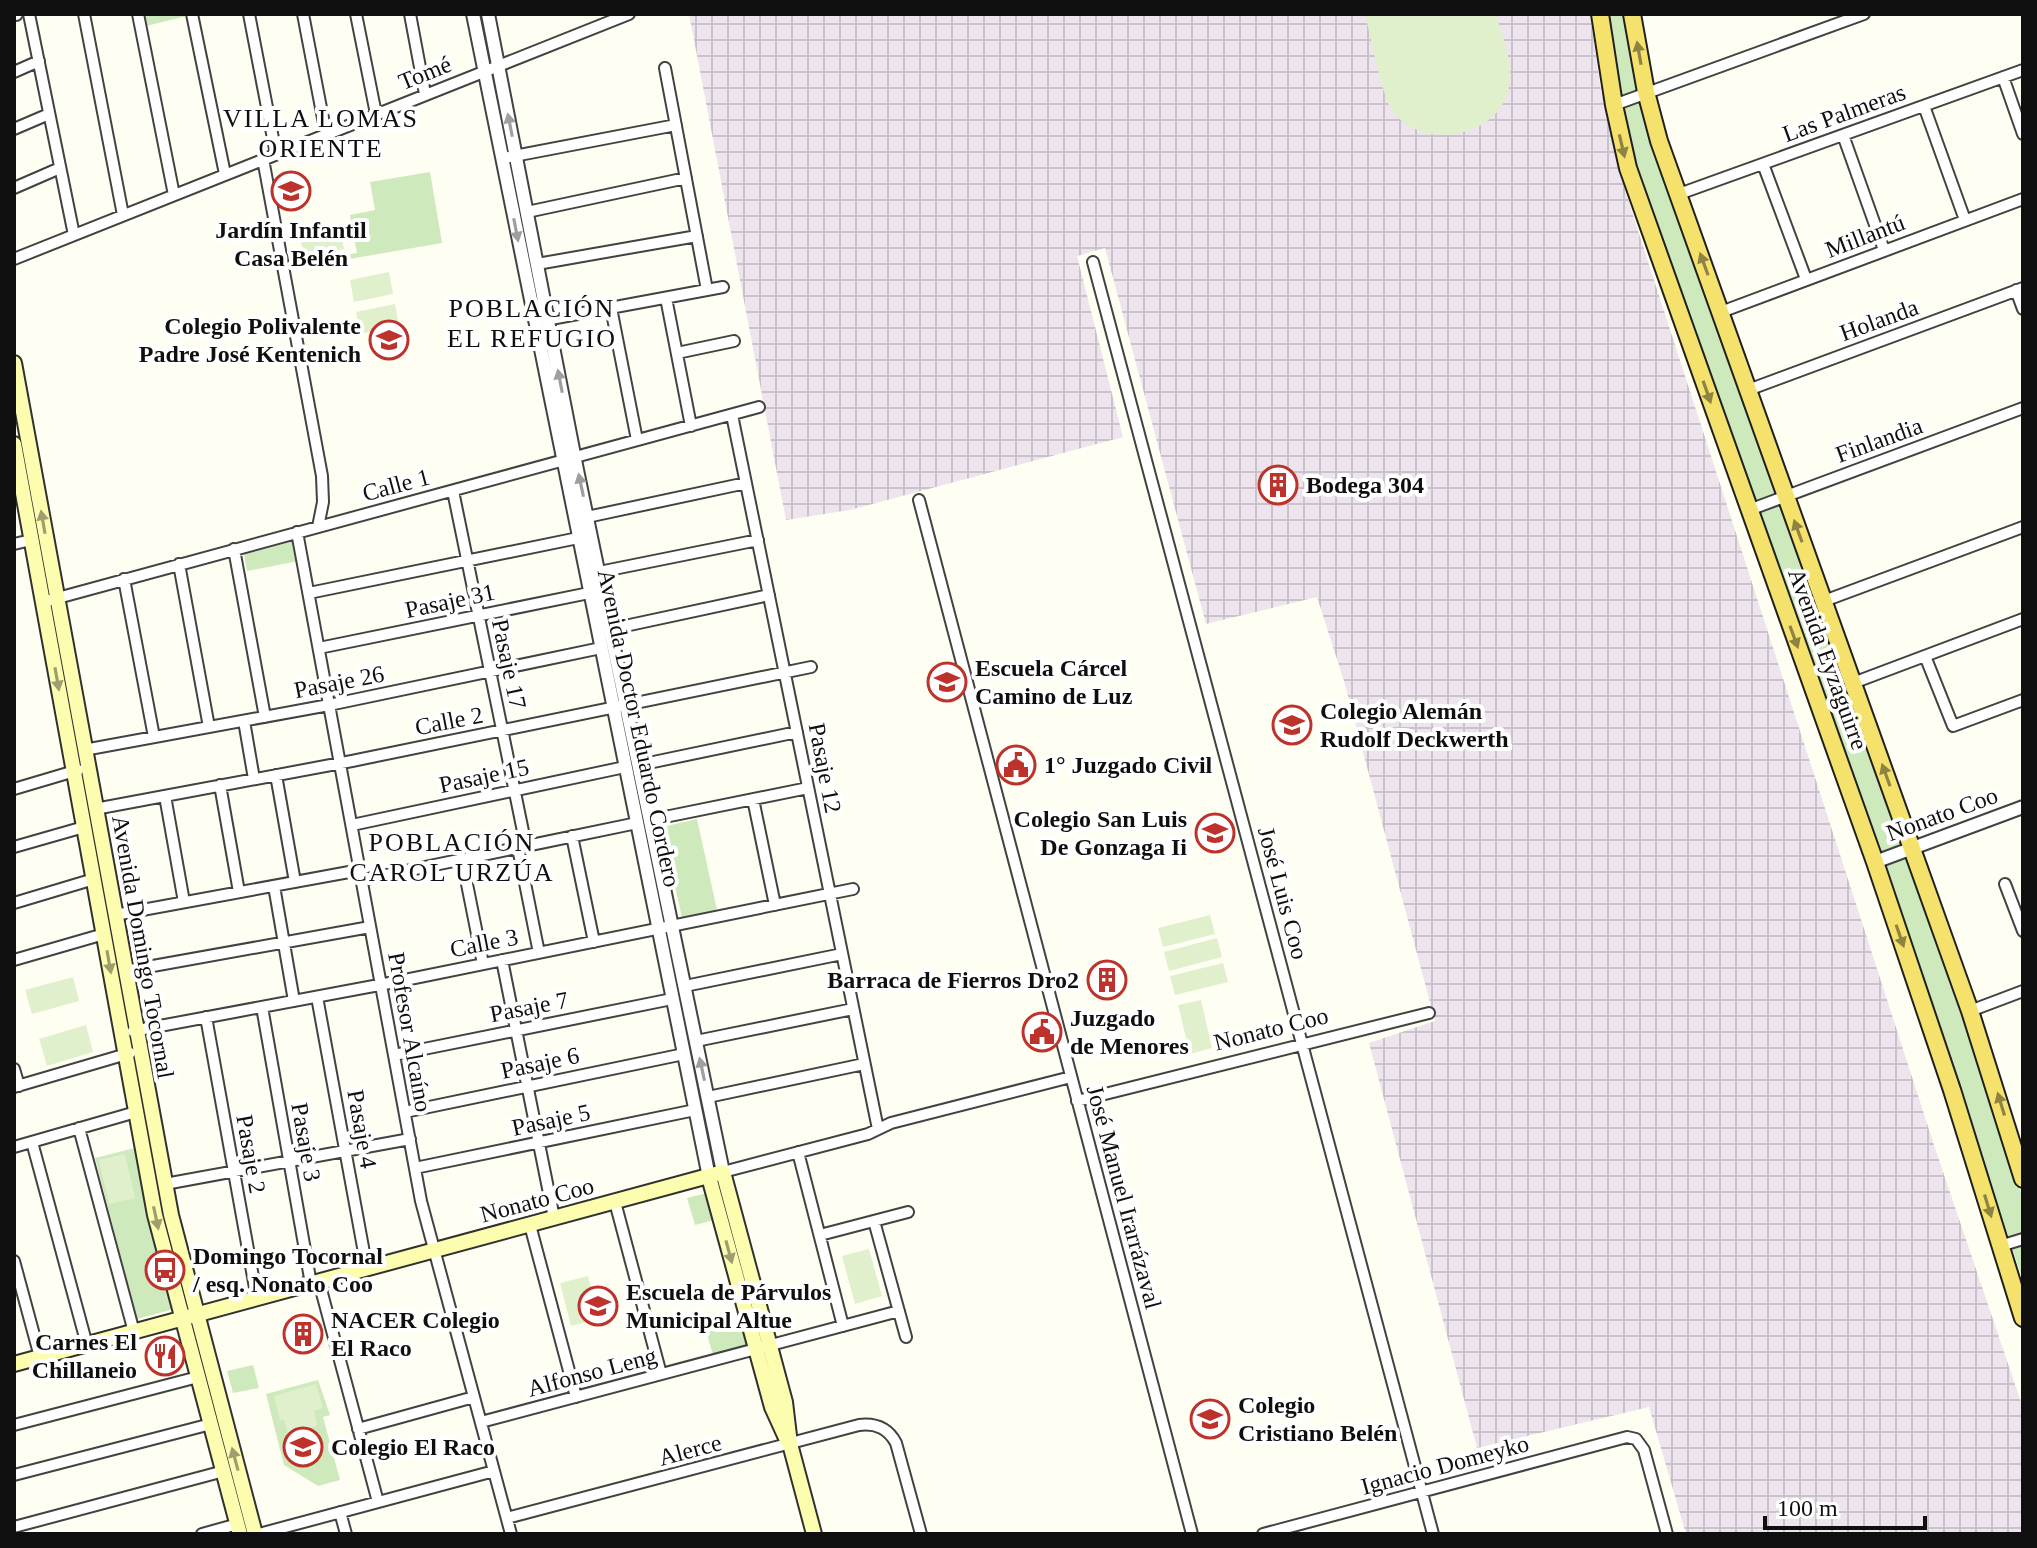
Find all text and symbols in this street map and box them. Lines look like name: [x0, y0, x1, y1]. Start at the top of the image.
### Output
one-way arrow: [1632, 40, 1644, 65]
street label: Tomé: [395, 51, 455, 95]
street label: Las Palmeras: [1779, 79, 1909, 147]
district label: VILLA LOMAS ORIENTE: [223, 104, 419, 163]
one-way arrow: [503, 113, 515, 138]
one-way arrow: [1617, 134, 1629, 159]
school or university icon: Jardín Infantil Casa Belén: [270, 170, 312, 212]
street label: Millantú: [1822, 209, 1908, 263]
place label: Jardín Infantil Casa Belén: [215, 217, 367, 271]
one-way arrow: [510, 217, 523, 242]
one-way arrow: [1697, 252, 1709, 276]
district label: POBLACIÓN EL REFUGIO: [447, 294, 617, 353]
street label: Holanda: [1836, 294, 1922, 346]
place label: Colegio Polivalente Padre José Kentenich: [139, 313, 361, 367]
school or university icon: Colegio Polivalente Padre José Kentenich: [368, 319, 410, 361]
one-way arrow: [553, 368, 565, 393]
one-way arrow: [1701, 380, 1713, 404]
street label: Finlandia: [1832, 412, 1926, 468]
street label: Calle 1: [359, 464, 433, 506]
building icon: Bodega 304: [1257, 464, 1299, 506]
one-way arrow: [574, 472, 587, 497]
place label: Bodega 304: [1306, 472, 1424, 498]
one-way arrow: [36, 509, 48, 534]
one-way arrow: [1792, 518, 1804, 542]
street label: Avenida Eyzaguirre: [1783, 565, 1873, 753]
street label: Avenida Doctor Eduardo Cordero: [593, 567, 685, 889]
street label: Pasaje 31: [403, 579, 497, 623]
street label: Pasaje 17: [487, 617, 531, 711]
one-way arrow: [1788, 625, 1801, 649]
place label: Escuela Cárcel Camino de Luz: [975, 655, 1133, 709]
street label: Pasaje 26: [292, 661, 386, 703]
school or university icon: Escuela Cárcel Camino de Luz: [926, 661, 968, 703]
one-way arrow: [51, 666, 63, 691]
place label: Colegio Alemán Rudolf Deckwerth: [1320, 698, 1509, 752]
street label: Calle 2: [413, 702, 485, 740]
school or university icon: Colegio Alemán Rudolf Deckwerth: [1271, 704, 1313, 746]
street label: Pasaje 12: [804, 721, 846, 815]
public building icon: 1° Juzgado Civil: [995, 744, 1037, 786]
place label: 1° Juzgado Civil: [1044, 752, 1213, 778]
street label: Pasaje 15: [437, 754, 531, 798]
one-way arrow: [1879, 763, 1892, 787]
street label: Nonato Coo: [1883, 782, 2001, 846]
place label: Colegio San Luis De Gonzaga Ii: [1014, 806, 1187, 860]
school or university icon: Colegio San Luis De Gonzaga Ii: [1194, 812, 1236, 854]
street label: Avenida Domingo Tocornal: [107, 813, 179, 1081]
street label: José Luis Coo: [1253, 824, 1313, 962]
district label: POBLACIÓN CAROL URZÚA: [349, 828, 555, 887]
street label: Calle 3: [448, 924, 520, 962]
one-way arrow: [1895, 924, 1907, 948]
one-way arrow: [103, 950, 116, 975]
street label: Profesor Alcaíno: [383, 950, 437, 1114]
building icon: Barraca de Fierros Dro2: [1086, 959, 1128, 1001]
place label: Barraca de Fierros Dro2: [827, 967, 1079, 993]
street label: Pasaje 7: [488, 987, 570, 1027]
street label: Nonato Coo: [1211, 1002, 1331, 1056]
place label: Juzgado de Menores: [1070, 1005, 1189, 1059]
public building icon: Juzgado de Menores: [1021, 1011, 1063, 1053]
street label: Pasaje 6: [499, 1042, 581, 1084]
one-way arrow: [695, 1056, 708, 1081]
street label: José Manuel Irarrázaval: [1082, 1082, 1166, 1312]
street label: Pasaje 4: [342, 1088, 382, 1170]
one-way arrow: [1994, 1092, 2007, 1116]
street label: Pasaje 5: [510, 1099, 592, 1141]
street label: Pasaje 3: [286, 1101, 326, 1183]
street label: Pasaje 2: [231, 1113, 271, 1195]
street label: Nonato Coo: [477, 1172, 597, 1228]
one-way arrow: [1982, 1194, 1995, 1218]
one-way arrow: [150, 1205, 163, 1230]
one-way arrow: [724, 1239, 736, 1264]
place label: Domingo Tocornal / esq. Nonato Coo: [192, 1243, 383, 1297]
bus stop icon: Domingo Tocornal / esq. Nonato Coo: [144, 1249, 186, 1291]
place label: Escuela de Párvulos Municipal Altue: [626, 1279, 831, 1333]
school or university icon: Escuela de Párvulos Municipal Altue: [577, 1285, 619, 1327]
place label: NACER Colegio El Raco: [331, 1307, 500, 1361]
building icon: NACER Colegio El Raco: [282, 1313, 324, 1355]
place label: Carnes El Chillaneio: [32, 1329, 137, 1383]
restaurant icon: Carnes El Chillaneio: [144, 1335, 186, 1377]
street label: Alfonso Leng: [525, 1342, 659, 1402]
place label: Colegio Cristiano Belén: [1238, 1392, 1397, 1446]
school or university icon: Colegio Cristiano Belén: [1189, 1398, 1231, 1440]
school or university icon: Colegio El Raco: [282, 1426, 324, 1468]
street label: Alerce: [656, 1429, 724, 1471]
street label: Ignacio Domeyko: [1358, 1430, 1532, 1500]
place label: Colegio El Raco: [331, 1434, 495, 1460]
one-way arrow: [229, 1446, 241, 1471]
scale bar: [1765, 1480, 1925, 1530]
text: 100 m: [1777, 1495, 1838, 1521]

